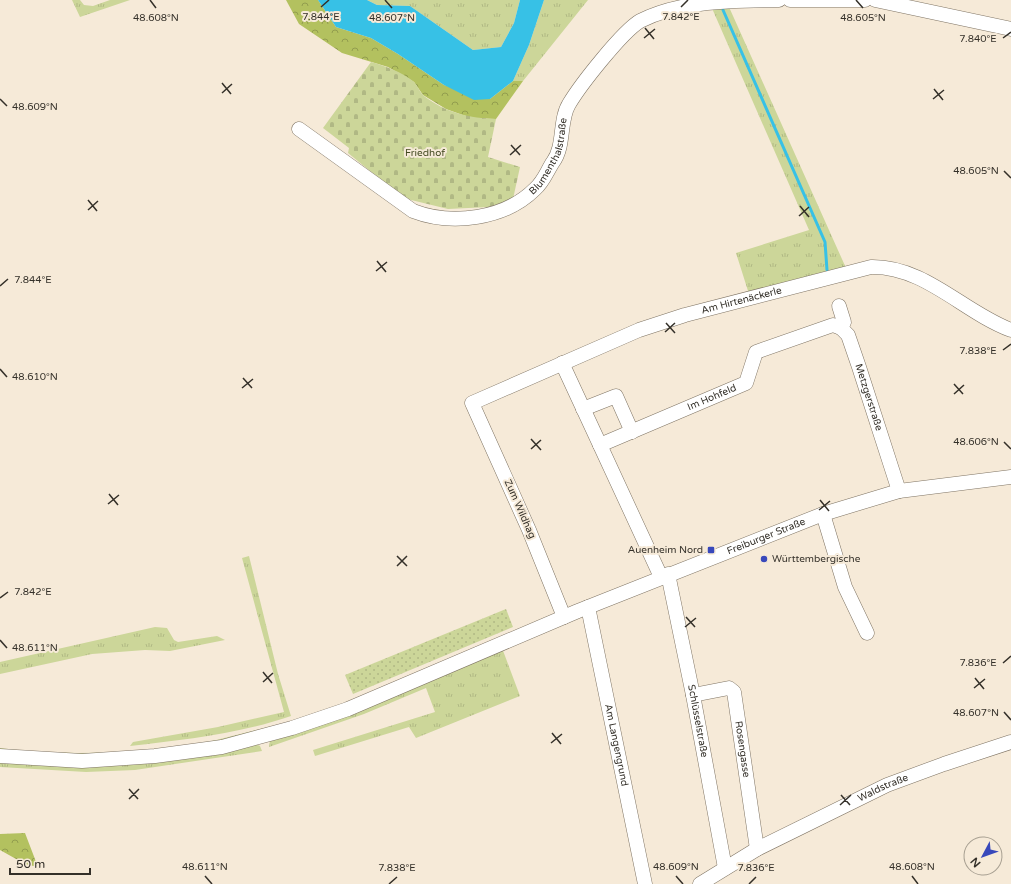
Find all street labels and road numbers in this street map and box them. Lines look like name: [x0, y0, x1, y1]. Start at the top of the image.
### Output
street label: Blumenthalstraße: [527, 117, 570, 197]
street label: Am Hirtenäckerle: [700, 284, 783, 317]
street label: Metzgerstraße: [852, 362, 885, 433]
street label: Im Hohfeld: [686, 382, 738, 413]
street label: Zum Wildhag: [502, 478, 538, 540]
street label: Freiburger Straße: [725, 515, 807, 557]
street label: Schlüsselstraße: [685, 684, 710, 759]
street label: Am Langengrund: [602, 703, 631, 787]
street label: Rosengasse: [732, 720, 753, 779]
street label: Waldstraße: [856, 772, 910, 804]

